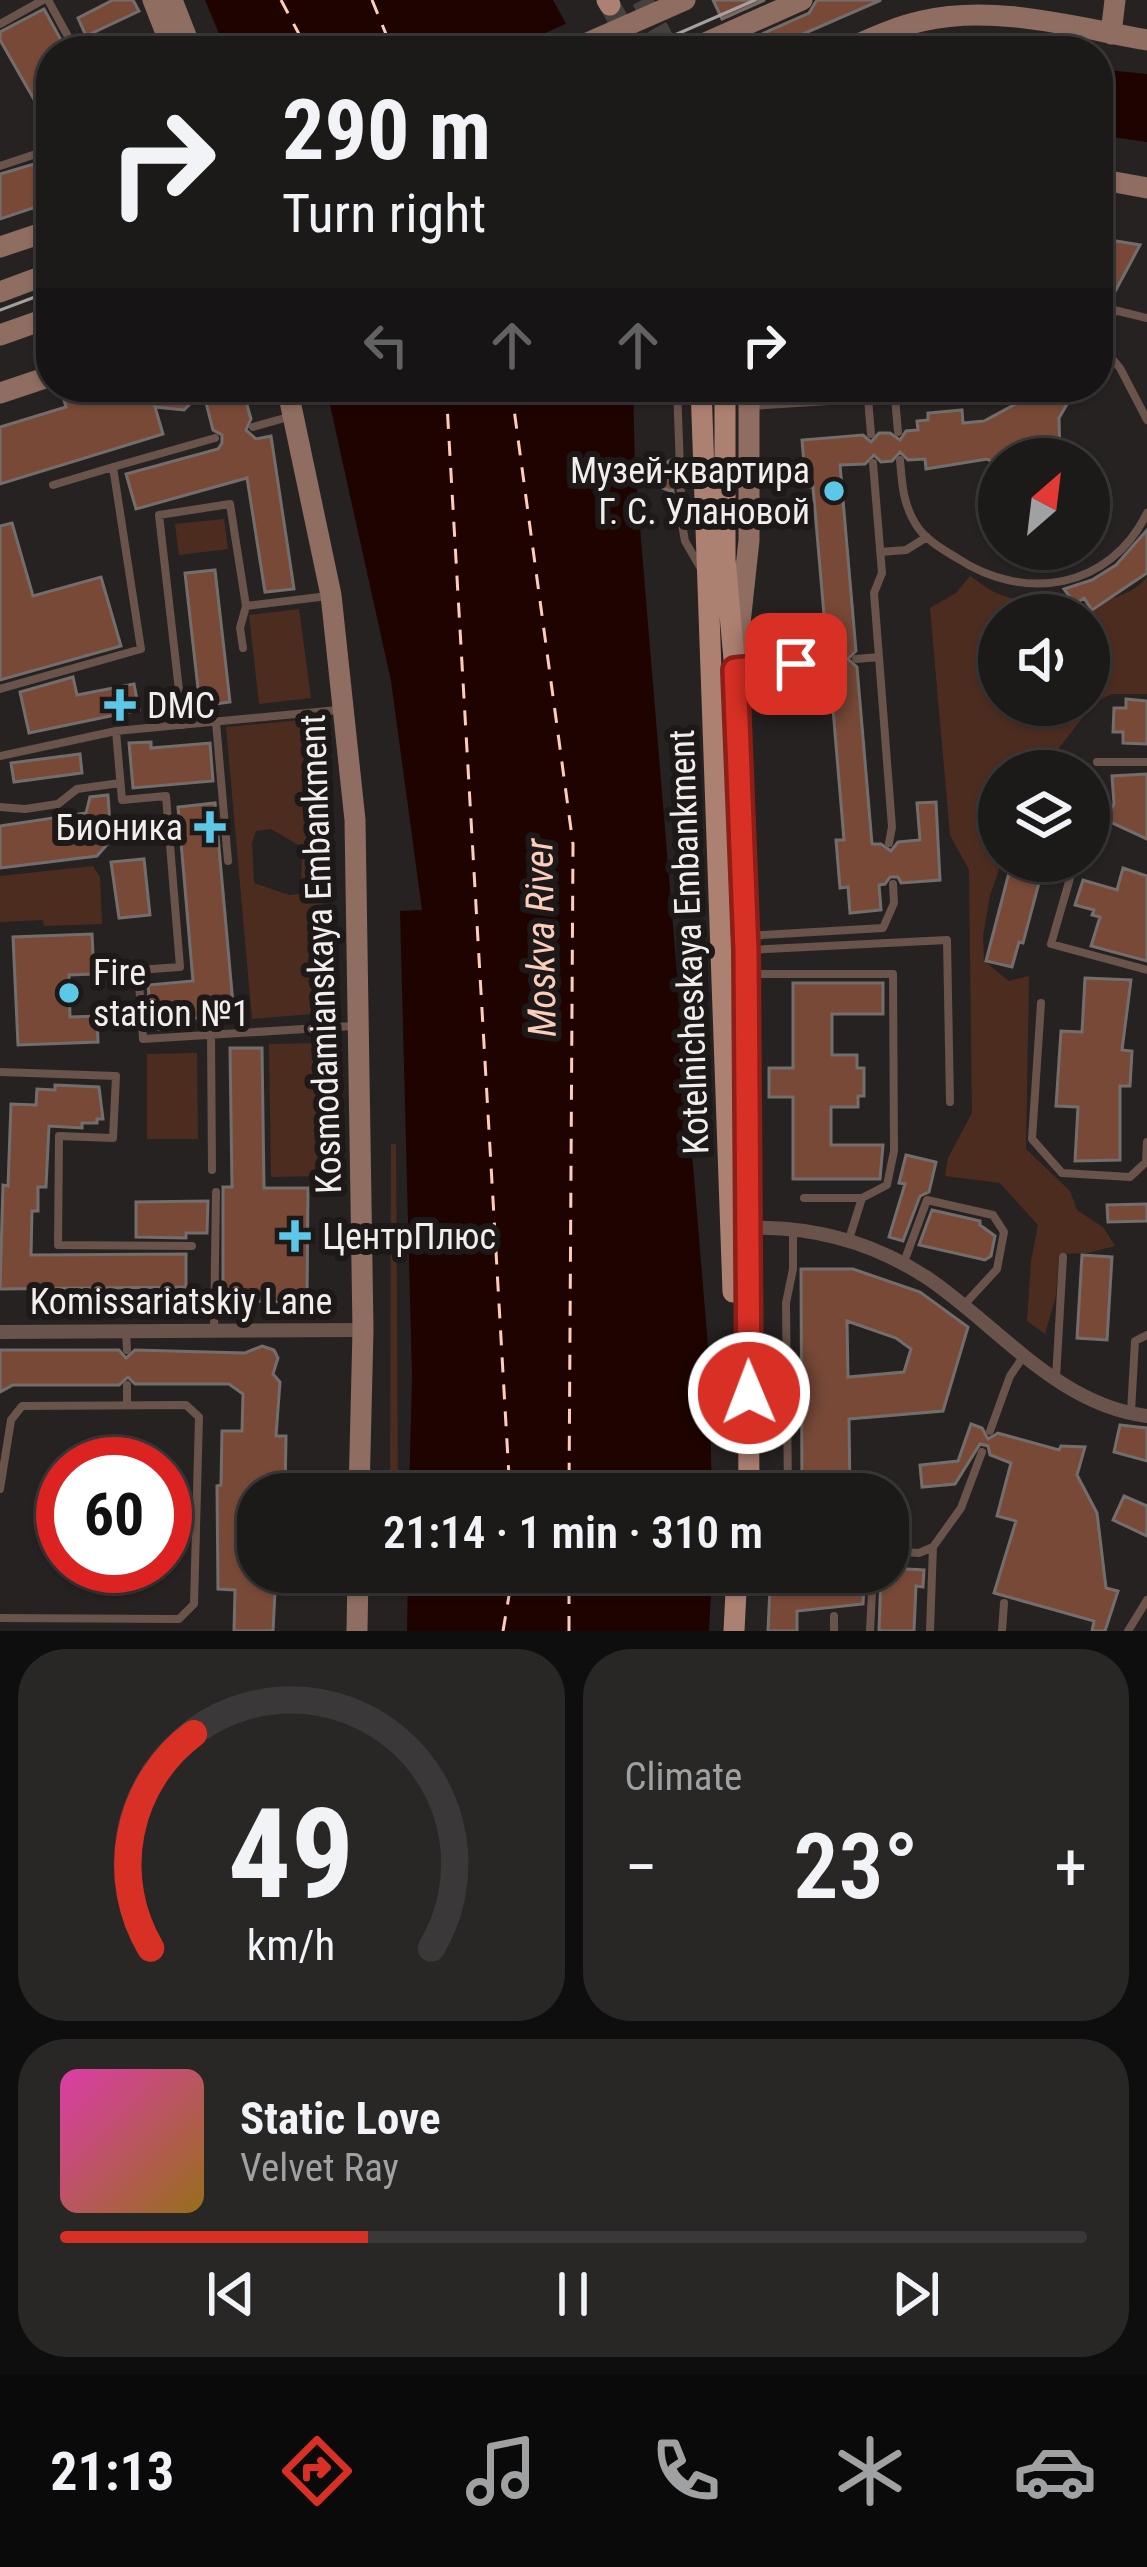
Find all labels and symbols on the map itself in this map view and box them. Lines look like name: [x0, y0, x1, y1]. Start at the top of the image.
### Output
north arrow: [978, 438, 1110, 570]
place label: Музей-квартира Г. С. Улановой: [570, 450, 810, 533]
marker: Музей-квартира Г. С. Улановой: [821, 478, 847, 504]
pin: [745, 613, 847, 715]
place label: DMC: [147, 685, 215, 727]
marker: DMC: [104, 689, 136, 721]
street label: Kosmodamianskaya Embankment: [292, 714, 350, 1194]
street label: Kotelnicheskaya Embankment: [661, 729, 717, 1155]
place label: Бионика: [56, 807, 183, 849]
marker: Бионика: [194, 811, 226, 843]
water label: Moskva River: [516, 837, 566, 1038]
place label: Fire station №1: [93, 952, 250, 1035]
marker: Fire station №1: [56, 980, 82, 1006]
place label: ЦентрПлюс: [322, 1216, 496, 1258]
marker: ЦентрПлюс: [279, 1220, 311, 1252]
street label: Komissariatskiy Lane: [30, 1281, 332, 1323]
position arrow: [686, 1330, 812, 1456]
speed limit sign: 60: [36, 1437, 192, 1593]

